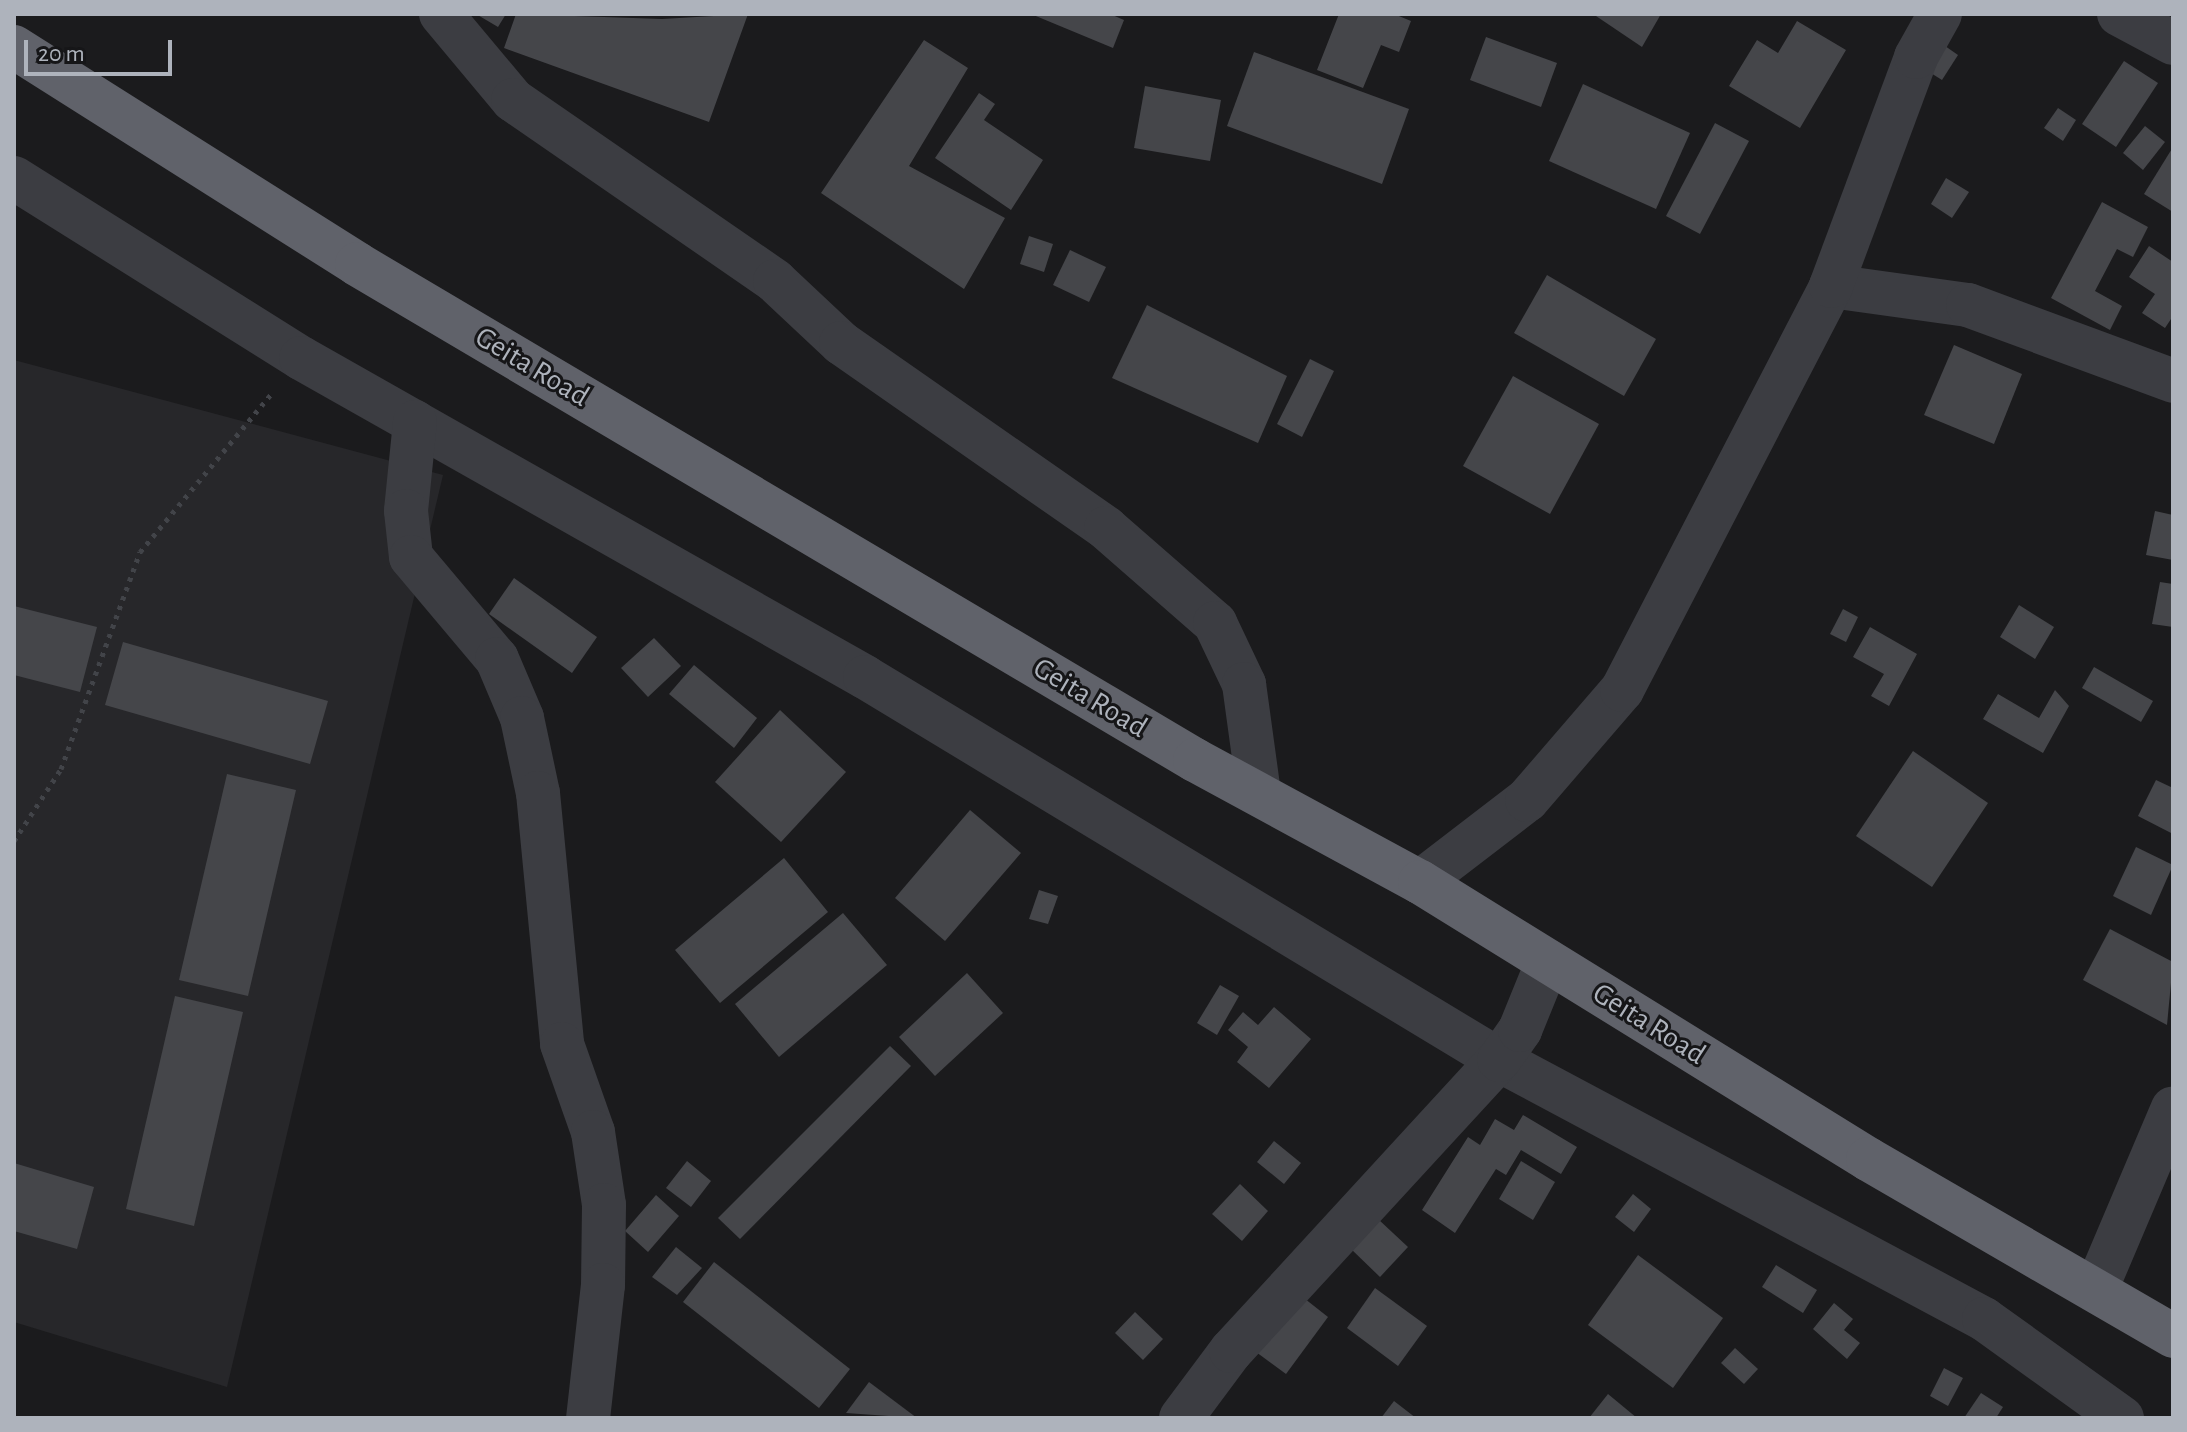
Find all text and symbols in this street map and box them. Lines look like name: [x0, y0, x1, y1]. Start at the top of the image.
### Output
scale bar: [28, 24, 176, 74]
text: 20 m: [38, 42, 85, 66]
street label: Geita Road: [468, 319, 596, 415]
street label: Geita Road: [1026, 650, 1154, 746]
street label: Geita Road: [1586, 975, 1712, 1073]

